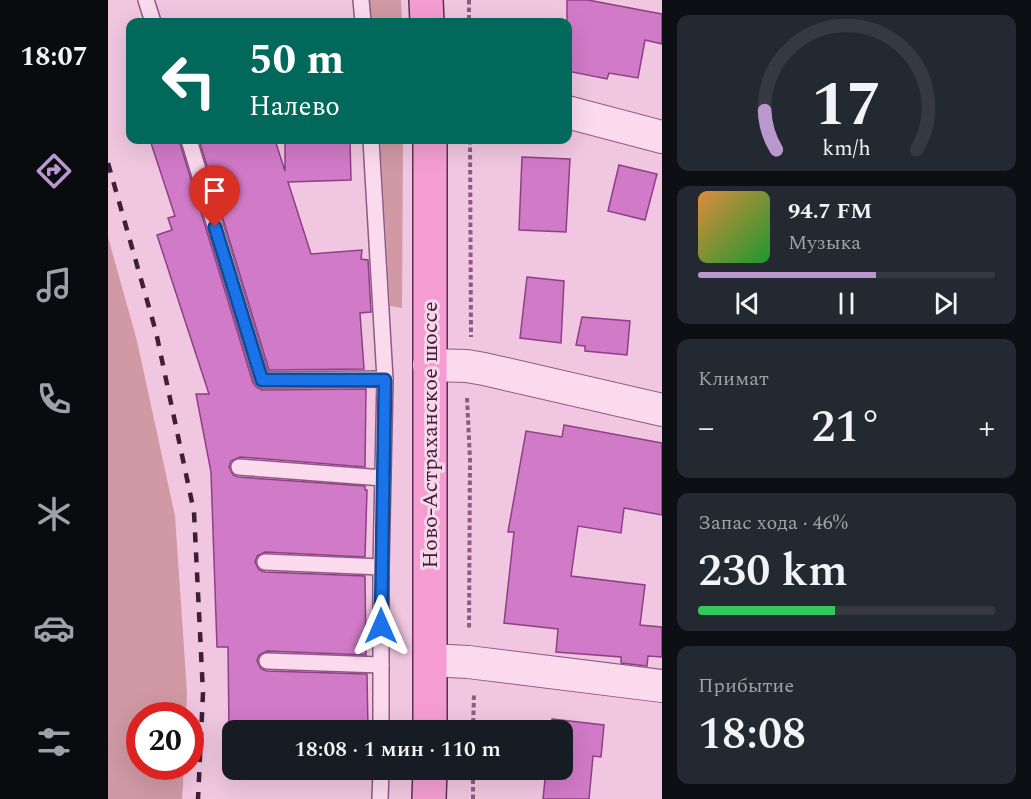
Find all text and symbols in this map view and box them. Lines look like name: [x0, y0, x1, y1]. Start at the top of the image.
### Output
text: 50 m: [249, 29, 344, 92]
text: 18:07: [20, 36, 88, 78]
icon: left: [150, 42, 228, 120]
text: 17: [811, 58, 882, 153]
text: Налево: [249, 86, 340, 128]
text: km/h: [822, 132, 871, 165]
icon: directions: [33, 150, 75, 192]
pin: [189, 165, 240, 227]
icon: arrive: [198, 174, 231, 207]
text: 94.7 FM: [788, 195, 872, 228]
text: Музыка: [788, 228, 861, 258]
icon: music: [33, 264, 75, 306]
icon: previous: [731, 287, 764, 320]
icon: pause: [830, 287, 863, 320]
icon: next: [929, 287, 962, 320]
street label: Ново-Астраханское шоссе: [414, 301, 447, 569]
text: Климат: [698, 364, 769, 394]
icon: phone: [33, 378, 75, 420]
text: 21°: [811, 393, 882, 462]
text: −: [698, 403, 715, 453]
text: +: [979, 403, 995, 453]
icon: climate: [33, 493, 75, 535]
text: Запас хода · 46%: [698, 508, 848, 538]
text: 230 km: [698, 537, 848, 606]
position arrow: [349, 594, 413, 658]
icon: car: [33, 607, 75, 649]
text: Прибытие: [698, 671, 794, 701]
text: 18:08: [698, 700, 806, 769]
speed limit sign: 20: [126, 702, 204, 780]
icon: filters: [33, 721, 75, 763]
text: 18:08 · 1 мин · 110 m: [294, 733, 501, 766]

